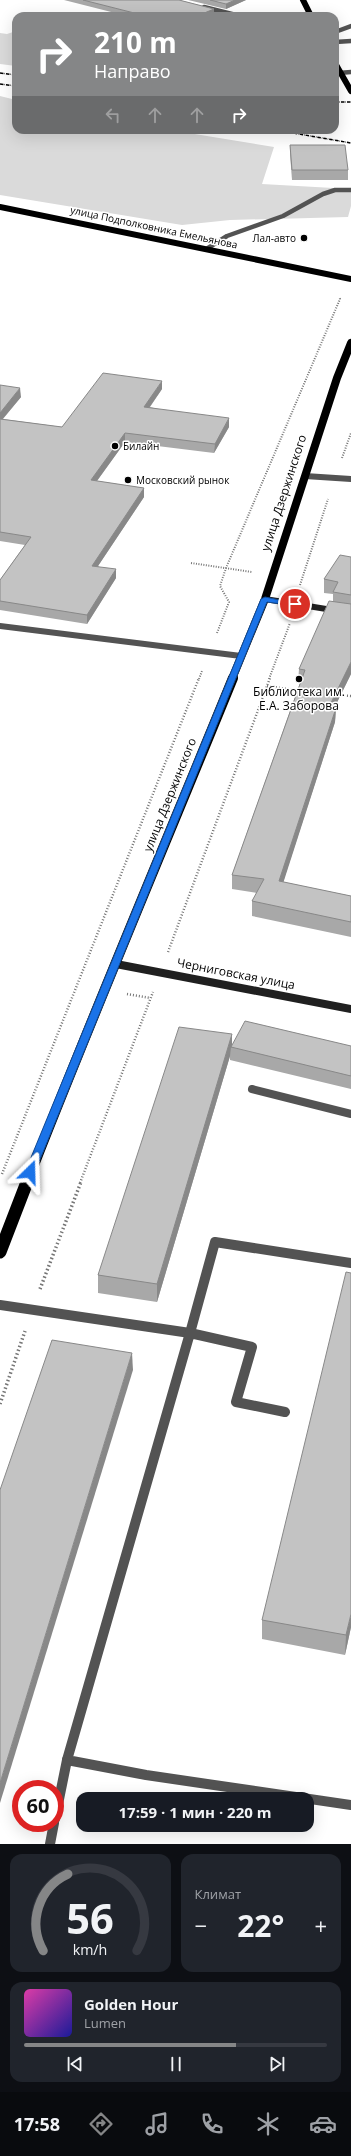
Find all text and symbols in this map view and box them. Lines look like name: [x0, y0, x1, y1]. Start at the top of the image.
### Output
text: 210 m: [94, 23, 177, 61]
icon: right: [28, 28, 80, 80]
text: Направо: [94, 59, 171, 83]
icon: left: [102, 104, 124, 126]
icon: ahead: [144, 104, 166, 126]
icon: ahead: [186, 104, 208, 126]
icon: right: [228, 104, 250, 126]
street label: улица Подполковника Емельянова: [69, 202, 239, 252]
place label: Лал-авто: [252, 231, 296, 245]
marker: Лал-авто: [299, 233, 309, 243]
street label: улица Дзержинского: [257, 432, 310, 553]
place label: Билайн: [123, 439, 159, 453]
marker: Билайн: [110, 441, 120, 451]
place label: Московский рынок: [136, 473, 230, 487]
marker: Московский рынок: [123, 475, 133, 485]
pin: [278, 587, 312, 621]
icon: arrive: [284, 593, 306, 615]
marker: Библиотека им. Е.А. Заборова: [294, 674, 304, 684]
place label: Библиотека им. Е.А. Заборова: [253, 683, 345, 714]
street label: улица Дзержинского: [139, 735, 200, 854]
street label: Черниговская улица: [176, 954, 297, 993]
position arrow: [9, 1151, 51, 1193]
speed limit sign: 60: [12, 1780, 64, 1832]
text: 17:59 · 1 мин · 220 m: [119, 1802, 271, 1822]
text: Климат: [195, 1885, 241, 1903]
text: 56: [66, 1890, 114, 1946]
text: 22°: [237, 1905, 284, 1946]
text: −: [195, 1910, 207, 1940]
text: +: [314, 1910, 327, 1940]
text: km/h: [73, 1940, 108, 1959]
text: Golden Hour: [84, 1994, 178, 2014]
text: Lumen: [84, 2014, 126, 2032]
icon: previous: [64, 2053, 86, 2075]
icon: pause: [165, 2053, 187, 2075]
icon: next: [266, 2053, 288, 2075]
icon: directions: [87, 2110, 115, 2138]
icon: music: [143, 2110, 171, 2138]
icon: phone: [198, 2110, 226, 2138]
icon: climate: [254, 2110, 282, 2138]
icon: car: [309, 2110, 337, 2138]
text: 17:58: [14, 2112, 60, 2136]

